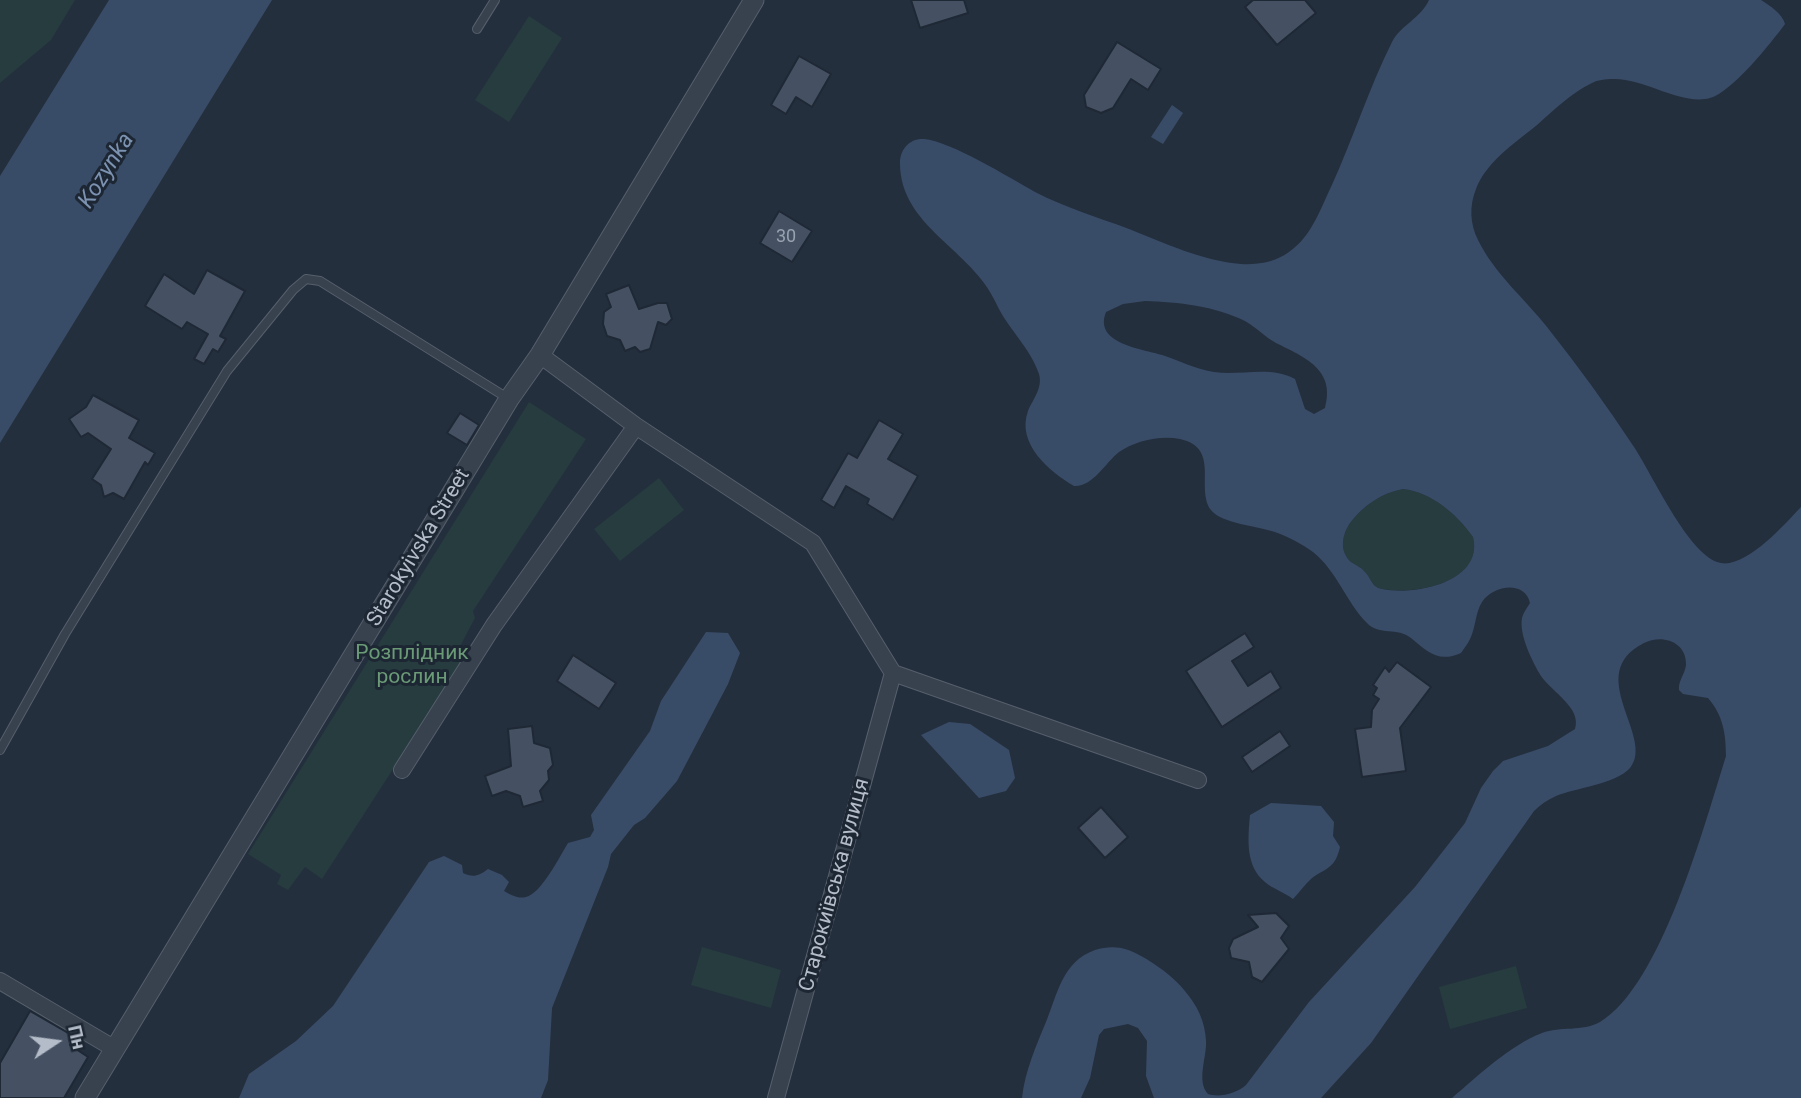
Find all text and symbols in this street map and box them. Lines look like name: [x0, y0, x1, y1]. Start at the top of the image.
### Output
water label: Kozynka: [73, 128, 141, 214]
house number: 30: [776, 226, 796, 248]
street label: Starokyivska Street: [362, 465, 476, 631]
park label: Розплідник рослин: [355, 641, 469, 691]
street label: Старокиївська вулиця: [794, 776, 876, 994]
north arrow: [21, 1007, 91, 1077]
text: Пн: [63, 1023, 91, 1052]

